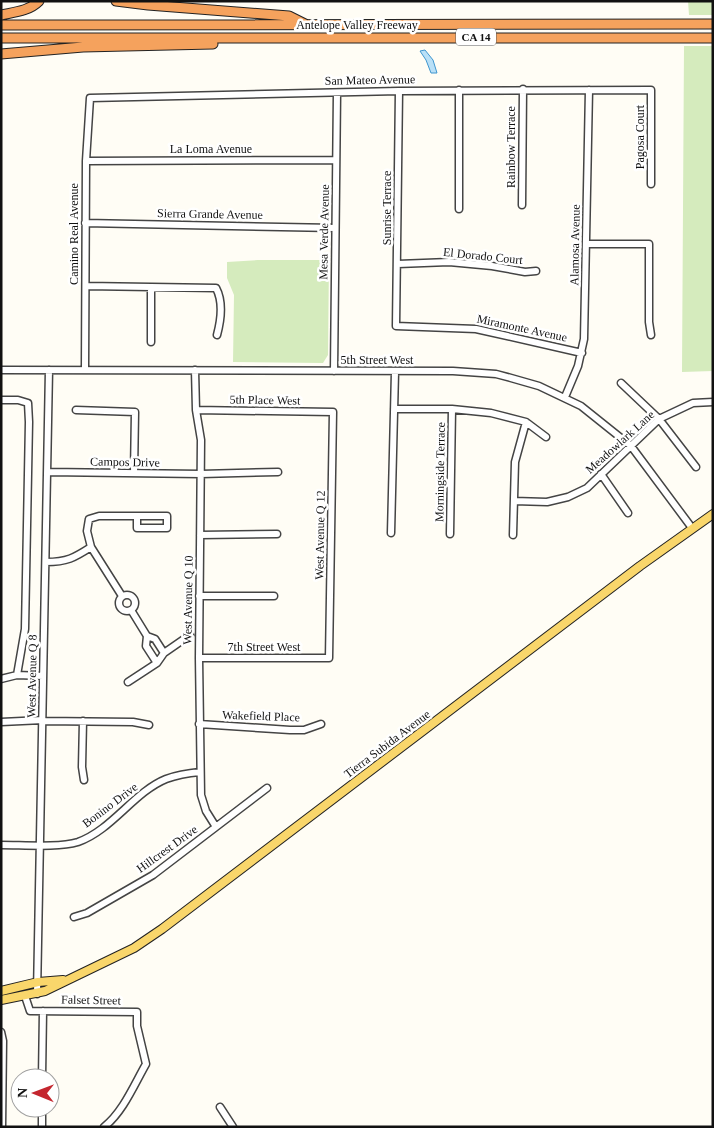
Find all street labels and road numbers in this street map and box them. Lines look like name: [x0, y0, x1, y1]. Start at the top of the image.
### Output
street label: Antelope Valley Freeway: [296, 18, 418, 32]
road number: CA 14: [456, 28, 496, 46]
street label: San Mateo Avenue: [325, 72, 415, 88]
street label: Pagosa Court: [633, 104, 647, 169]
street label: Rainbow Terrace: [504, 106, 518, 188]
street label: La Loma Avenue: [170, 142, 252, 156]
street label: Sunrise Terrace: [380, 171, 394, 245]
street label: Camino Real Avenue: [67, 183, 81, 285]
street label: Mesa Verde Avenue: [316, 184, 332, 280]
street label: Alamosa Avenue: [567, 204, 583, 286]
street label: Sierra Grande Avenue: [157, 206, 263, 222]
street label: El Dorado Court: [442, 245, 524, 267]
street label: Miramonte Avenue: [476, 312, 568, 344]
street label: 5th Street West: [341, 353, 414, 367]
street label: 5th Place West: [229, 392, 301, 408]
street label: Meadowlark Lane: [583, 407, 657, 477]
street label: Morningside Terrace: [432, 422, 448, 522]
street label: Campos Drive: [90, 454, 160, 470]
street label: West Avenue Q 12: [312, 490, 328, 580]
street label: West Avenue Q 10: [180, 555, 196, 645]
street label: West Avenue Q 8: [24, 634, 40, 718]
street label: 7th Street West: [228, 640, 301, 654]
street label: Tierra Subida Avenue: [341, 707, 433, 781]
street label: Wakefield Place: [222, 708, 300, 724]
street label: Bonino Drive: [80, 780, 140, 830]
street label: Hillcrest Drive: [134, 822, 200, 876]
street label: Falset Street: [61, 992, 122, 1008]

